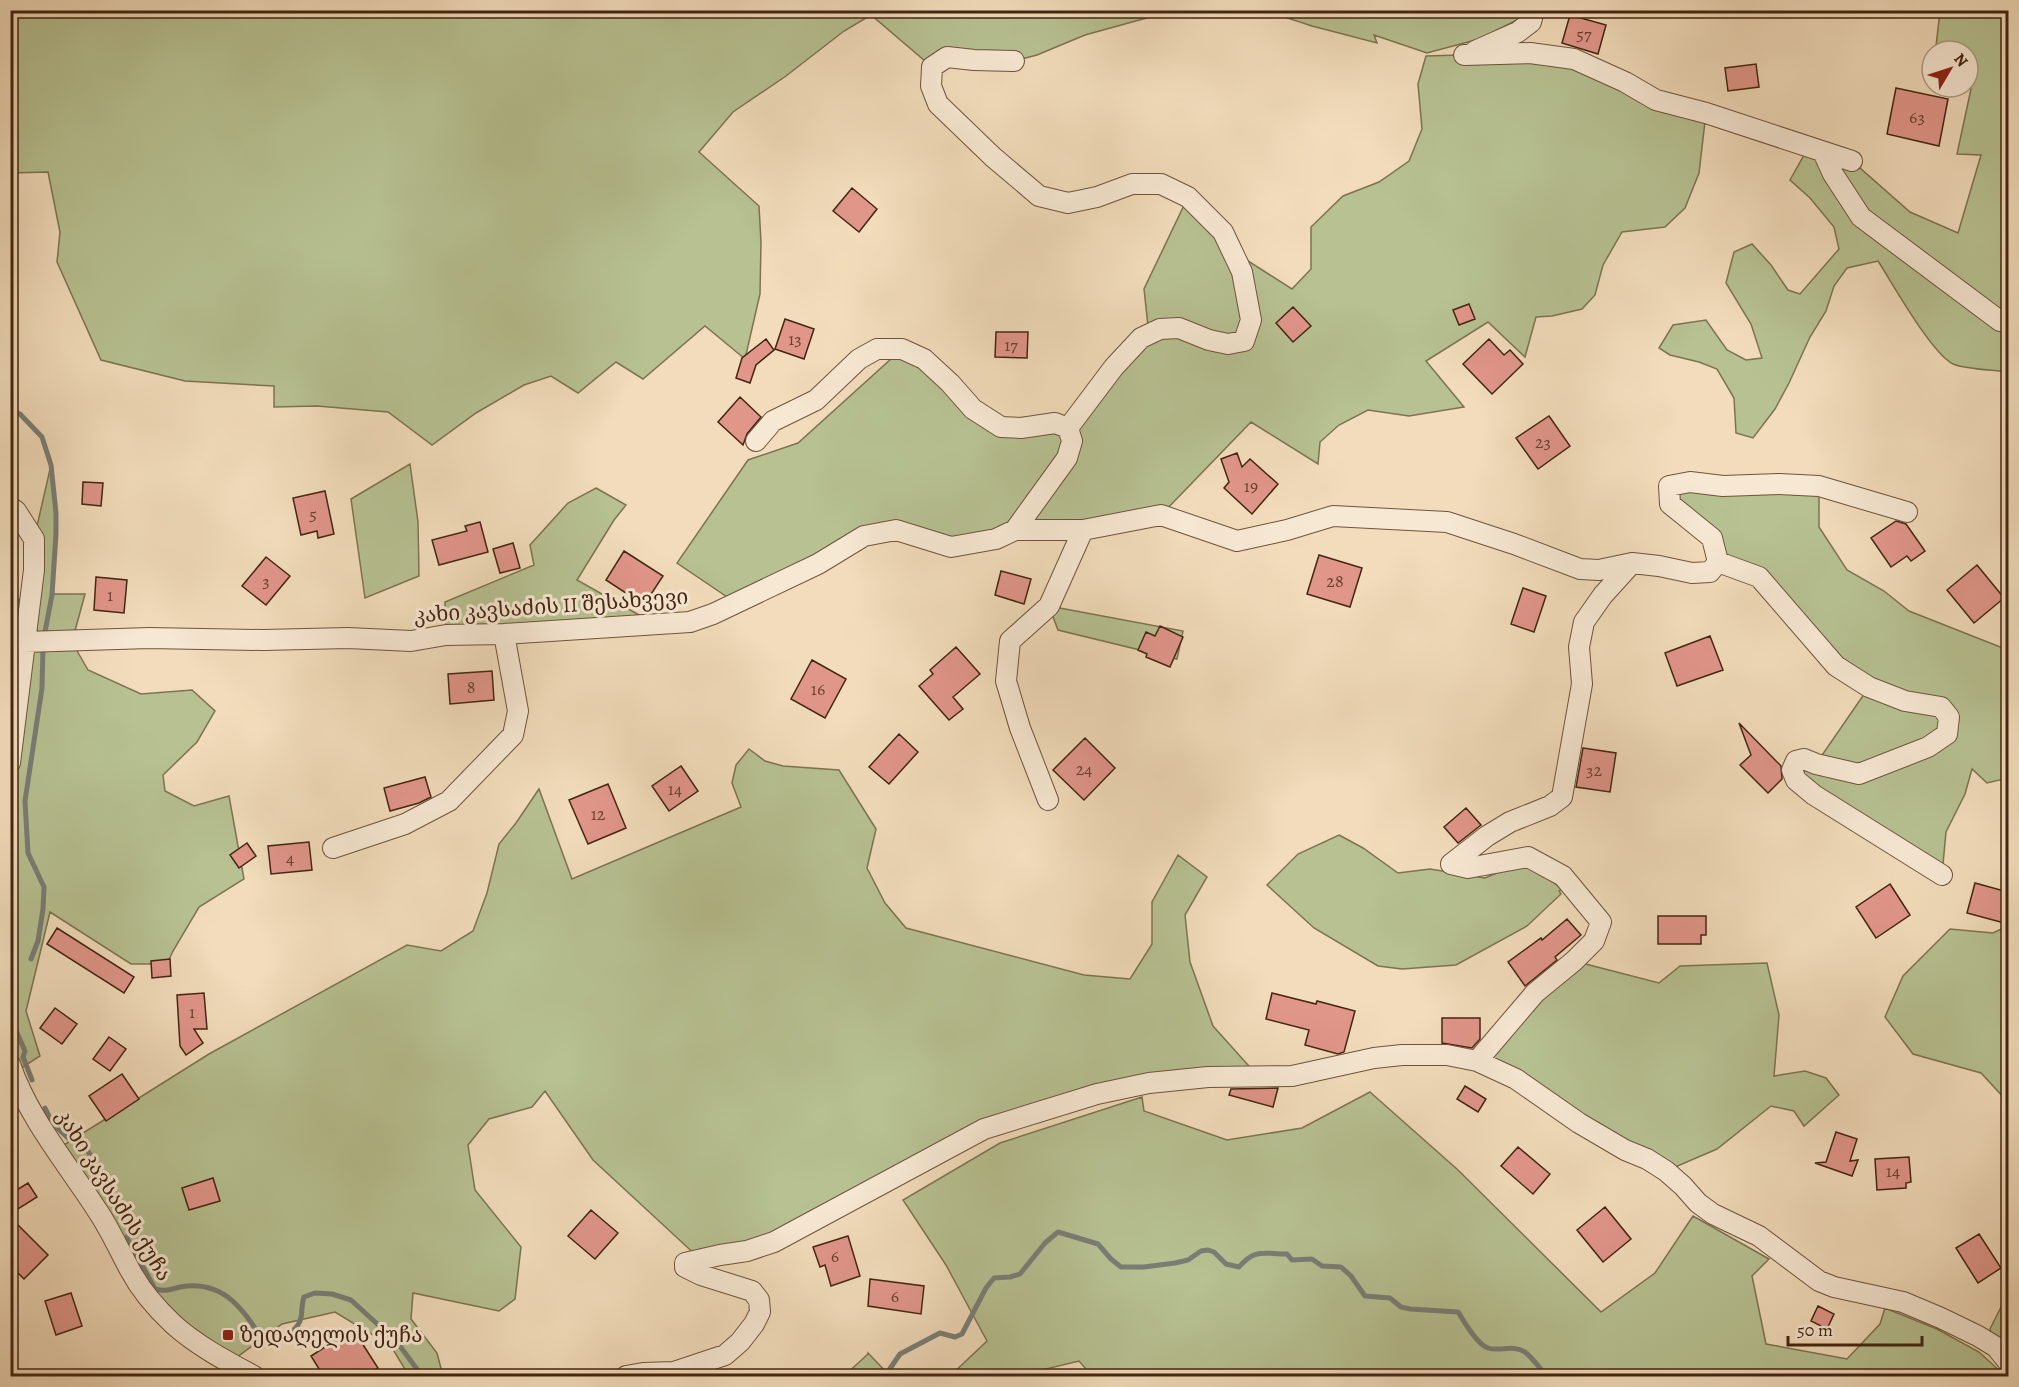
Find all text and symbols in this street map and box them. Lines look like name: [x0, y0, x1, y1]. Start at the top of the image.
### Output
house number: 57: [1576, 22, 1592, 46]
north arrow: [1920, 39, 1980, 99]
text: N: [1949, 49, 1973, 72]
house number: 63: [1909, 105, 1925, 129]
house number: 13: [788, 327, 802, 351]
house number: 17: [1004, 333, 1018, 357]
house number: 23: [1535, 430, 1551, 454]
house number: 19: [1244, 474, 1258, 498]
house number: 5: [309, 502, 317, 526]
house number: 3: [262, 569, 270, 593]
house number: 28: [1326, 569, 1344, 593]
street label: კახი კავსაძის II შესახვევი: [413, 582, 689, 630]
house number: 1: [107, 583, 113, 607]
house number: 8: [467, 675, 475, 699]
house number: 16: [811, 677, 825, 701]
house number: 24: [1076, 757, 1092, 781]
house number: 32: [1586, 758, 1602, 782]
house number: 14: [668, 777, 682, 801]
house number: 12: [591, 802, 606, 826]
house number: 4: [286, 846, 294, 870]
house number: 1: [189, 1000, 195, 1024]
street label: კახი კავსაძის ქუჩა: [50, 1104, 178, 1286]
house number: 14: [1886, 1159, 1900, 1183]
house number: 6: [831, 1244, 839, 1268]
house number: 6: [891, 1284, 899, 1308]
scale bar: [1788, 1309, 1922, 1347]
text: 50 m: [1797, 1318, 1833, 1342]
place label: ზედაღელის ქუჩა: [240, 1321, 422, 1349]
marker: ზედაღელის ქუჩა: [221, 1328, 235, 1342]

